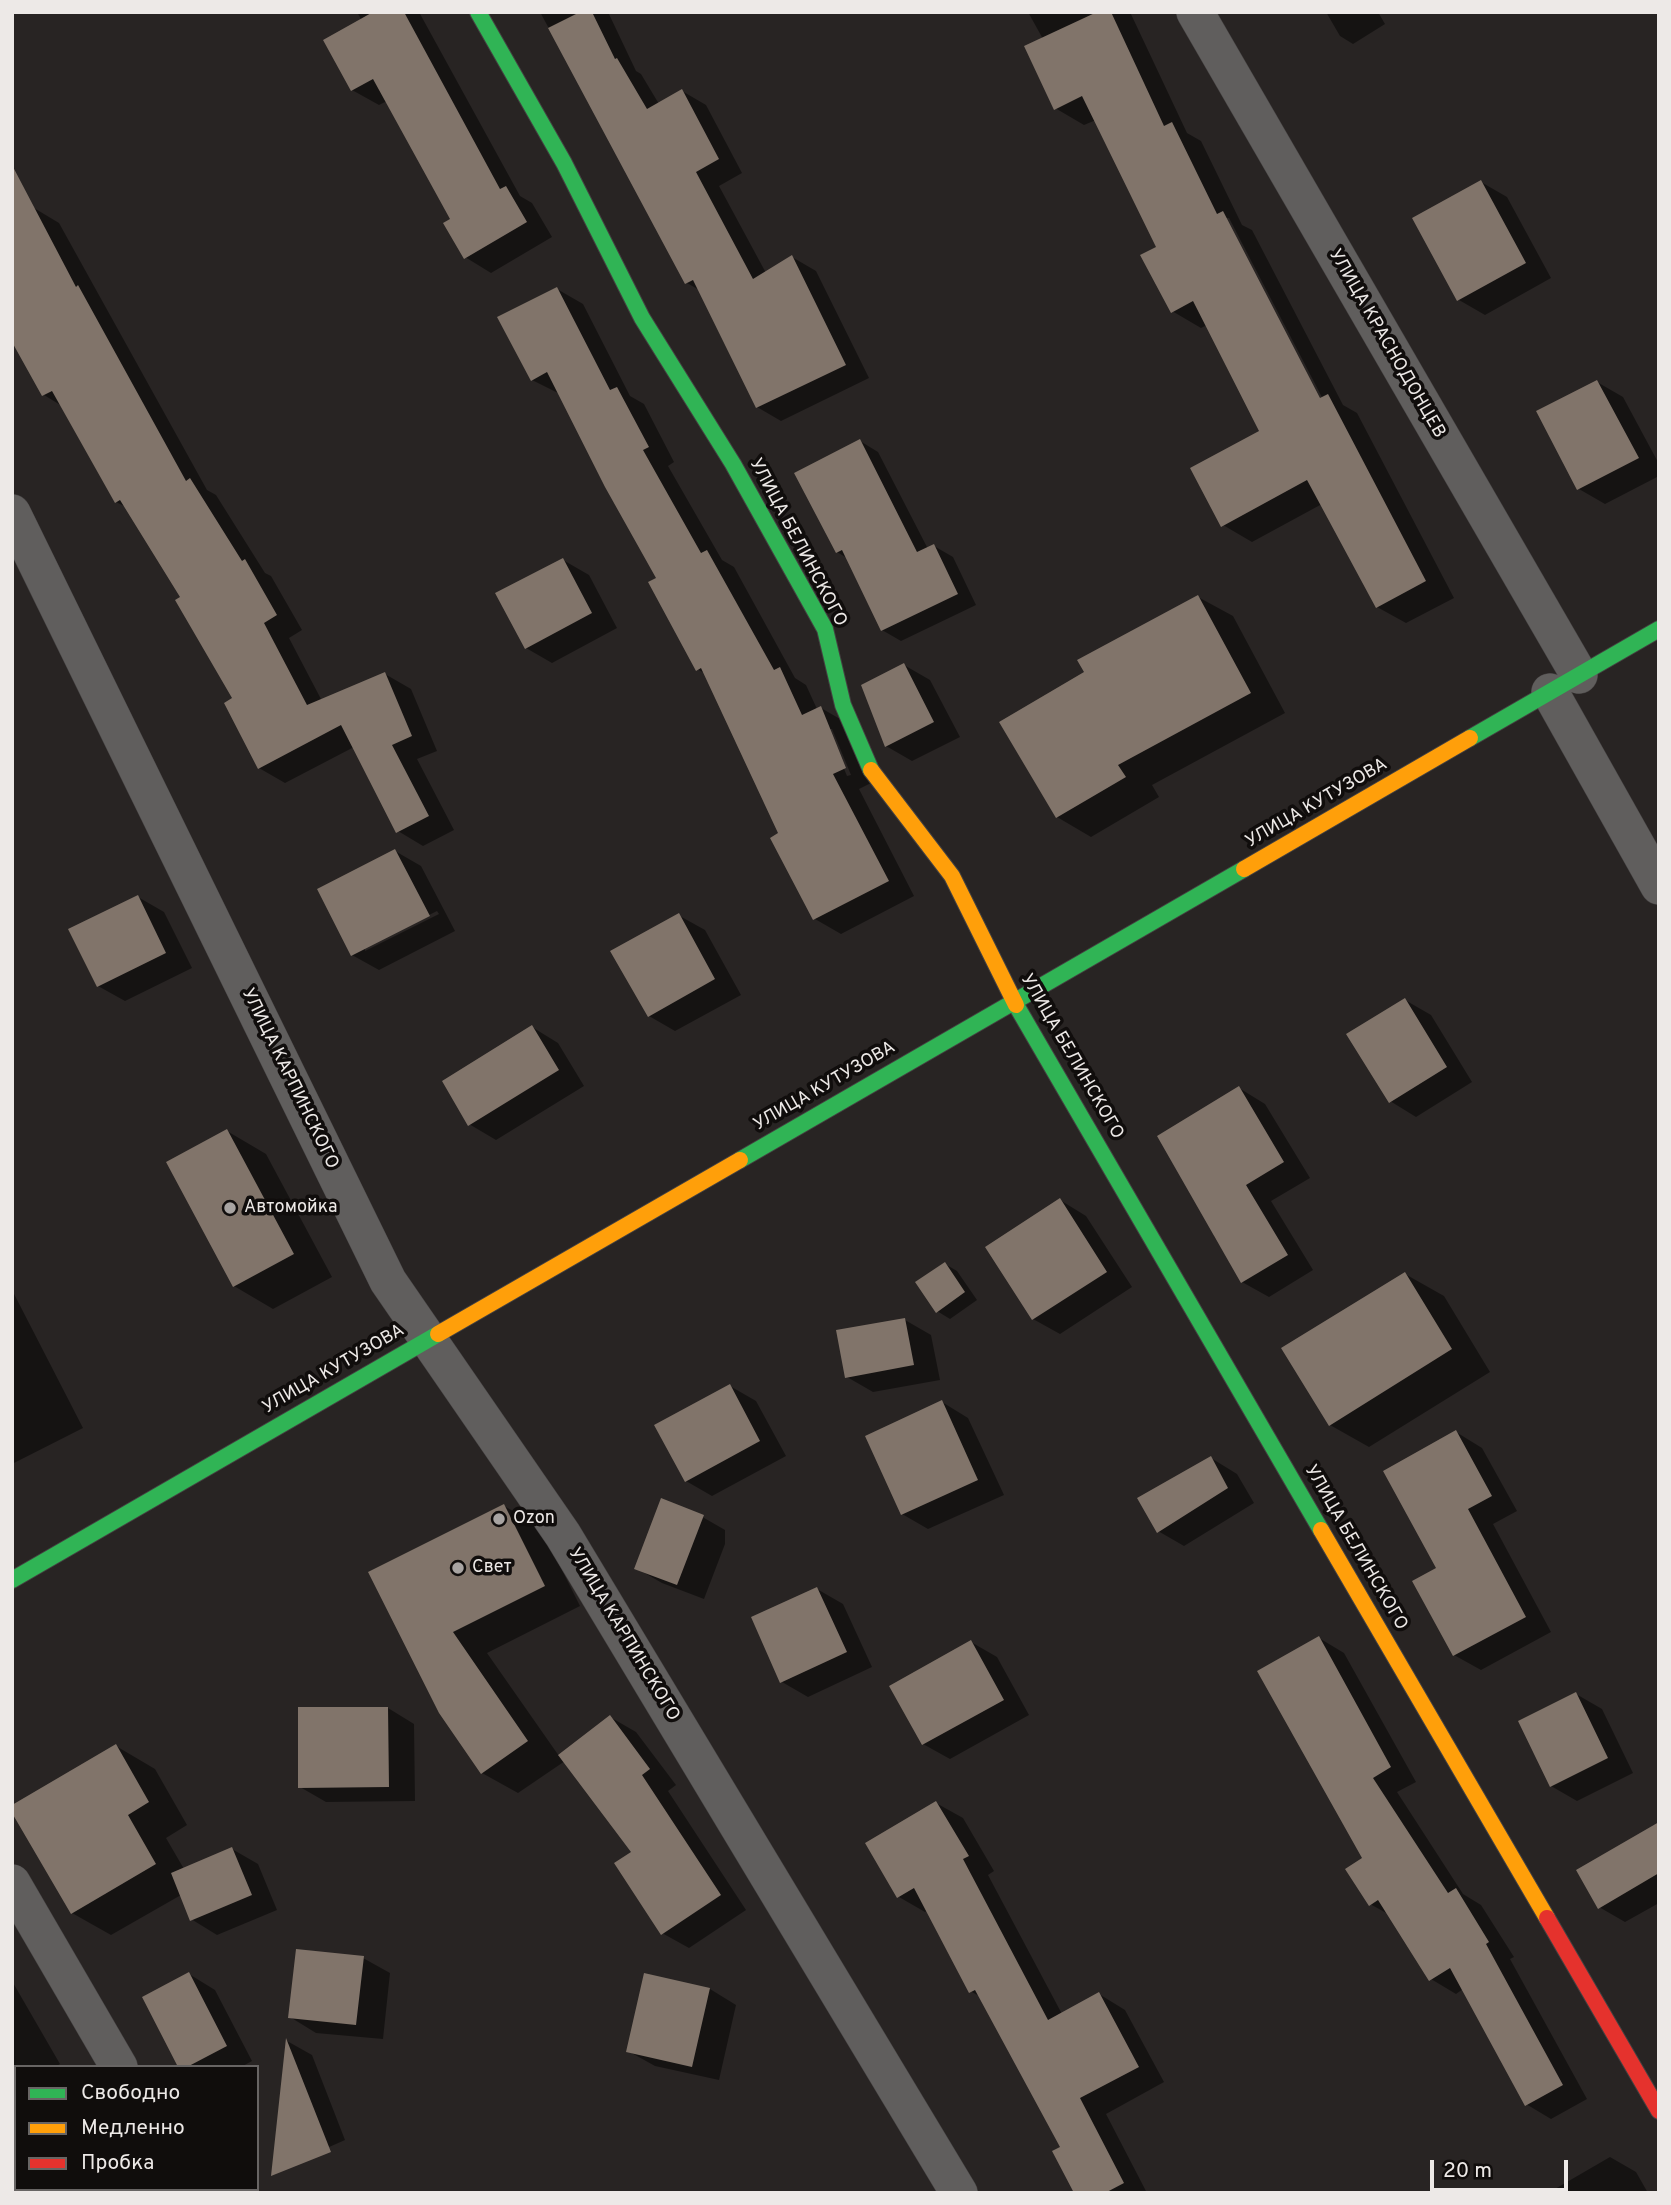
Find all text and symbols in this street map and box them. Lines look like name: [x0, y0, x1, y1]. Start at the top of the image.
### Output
street label: УЛИЦА КРАСНОДОНЦЕВ: [1323, 246, 1449, 442]
street label: УЛИЦА БЕЛИНСКОГО: [744, 455, 850, 631]
street label: УЛИЦА КУТУЗОВА: [1242, 755, 1392, 853]
street label: УЛИЦА БЕЛИНСКОГО: [1015, 971, 1127, 1143]
street label: УЛИЦА КАРПИНСКОГО: [236, 985, 342, 1173]
street label: УЛИЦА КУТУЗОВА: [750, 1038, 900, 1136]
place label: Автомойка: [244, 1197, 337, 1219]
marker: Автомойка: [222, 1200, 238, 1216]
street label: УЛИЦА КУТУЗОВА: [259, 1321, 409, 1419]
street label: УЛИЦА БЕЛИНСКОГО: [1299, 1462, 1411, 1634]
place label: Ozon: [513, 1508, 555, 1530]
marker: Ozon: [491, 1511, 507, 1527]
street label: УЛИЦА КАРПИНСКОГО: [563, 1544, 683, 1726]
place label: Свет: [472, 1557, 512, 1579]
marker: Свет: [450, 1560, 466, 1576]
legend: [14, 2065, 259, 2191]
text: Свободно: [81, 2080, 180, 2107]
text: Медленно: [81, 2115, 185, 2142]
scale bar: [1433, 2146, 1571, 2190]
text: Пробка: [81, 2150, 154, 2177]
text: 20 m: [1443, 2158, 1492, 2185]

